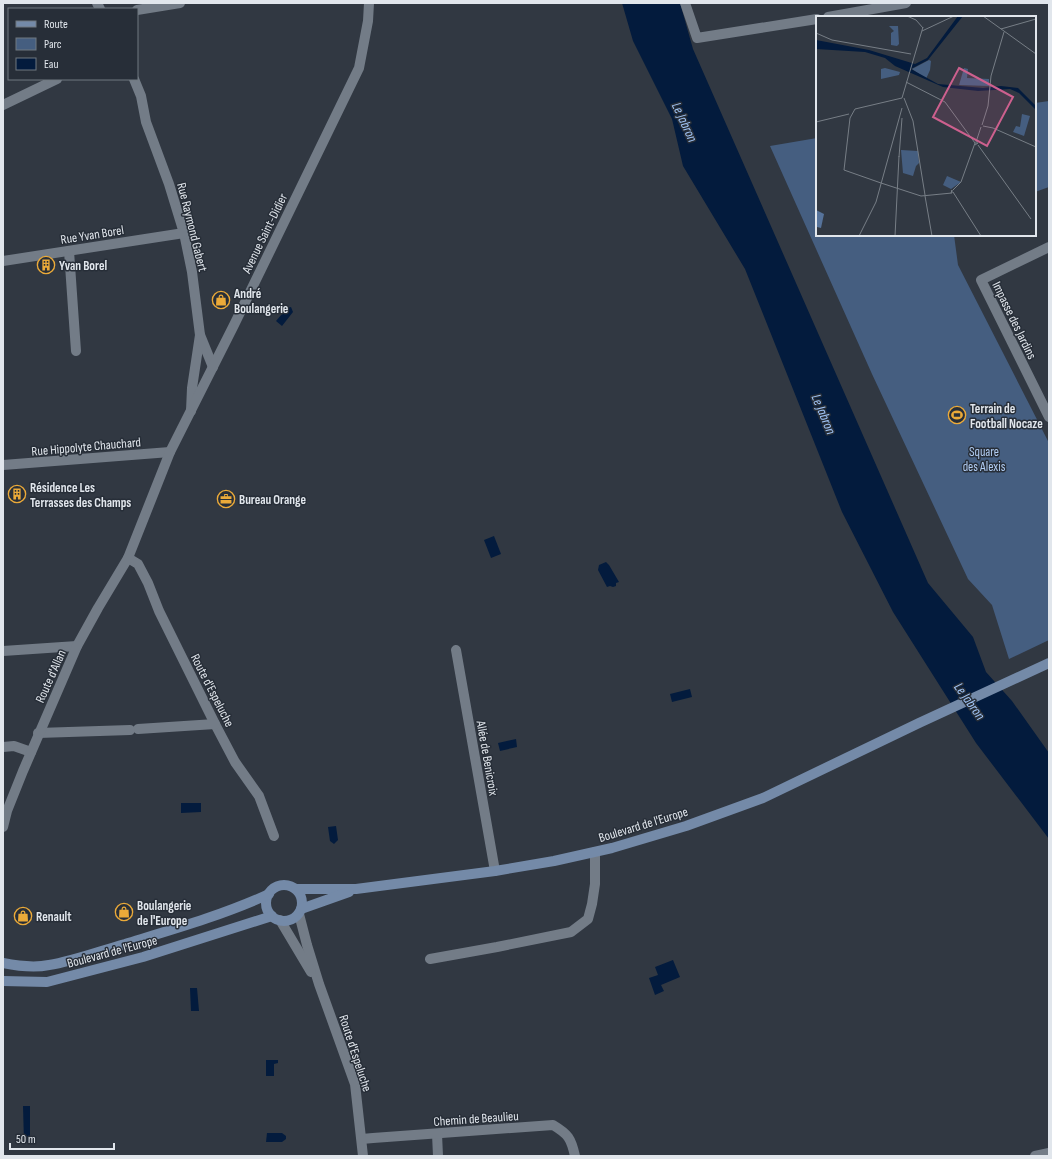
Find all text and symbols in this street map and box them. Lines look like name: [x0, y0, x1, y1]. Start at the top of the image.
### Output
legend: [8, 8, 138, 80]
inset map: [816, 16, 1036, 236]
text: Route: [44, 17, 68, 32]
text: Parc: [44, 37, 62, 52]
text: Eau: [44, 57, 58, 72]
water label: Le Jabron: [668, 100, 701, 145]
street label: Rue Raymond Gabert: [173, 181, 211, 273]
street label: Avenue Saint-Didier: [238, 191, 291, 277]
street label: Rue Yvan Borel: [59, 222, 125, 248]
building icon: Yvan Borel: [36, 255, 56, 275]
place label: Yvan Borel: [59, 258, 107, 274]
street label: Impasse des Jardins: [988, 279, 1040, 362]
place label: André Boulangerie: [233, 286, 289, 317]
shop icon: André Boulangerie: [211, 290, 231, 310]
water label: Le Jabron: [808, 392, 840, 437]
place label: Terrain de Football Nocaze: [970, 401, 1043, 432]
sports icon: Terrain de Football Nocaze: [947, 405, 967, 425]
street label: Rue Hippolyte Chauchard: [31, 434, 141, 460]
park label: Square des Alexis: [963, 444, 1006, 475]
place label: Résidence Les Terrasses des Champs: [30, 480, 131, 511]
building icon: Résidence Les Terrasses des Champs: [7, 484, 27, 504]
office icon: Bureau Orange: [216, 489, 236, 509]
place label: Bureau Orange: [239, 492, 306, 508]
street label: Route d'Allan: [32, 647, 70, 705]
street label: Route d'Espeluche: [187, 651, 237, 730]
water label: Le Jabron: [950, 679, 989, 723]
street label: Allée de Benicroix: [472, 718, 502, 797]
street label: Boulevard de l'Europe: [597, 804, 690, 846]
place label: Boulangerie de l'Europe: [137, 898, 192, 929]
shop icon: Boulangerie de l'Europe: [114, 902, 134, 922]
shop icon: Renault: [13, 906, 33, 926]
place label: Renault: [36, 909, 72, 925]
street label: Boulevard de l'Europe: [66, 932, 159, 972]
street label: Route d'Espeluche: [335, 1013, 375, 1094]
street label: Chemin de Beaulieu: [433, 1108, 519, 1130]
scale bar: [10, 1125, 114, 1151]
text: 50 m: [16, 1132, 36, 1147]

